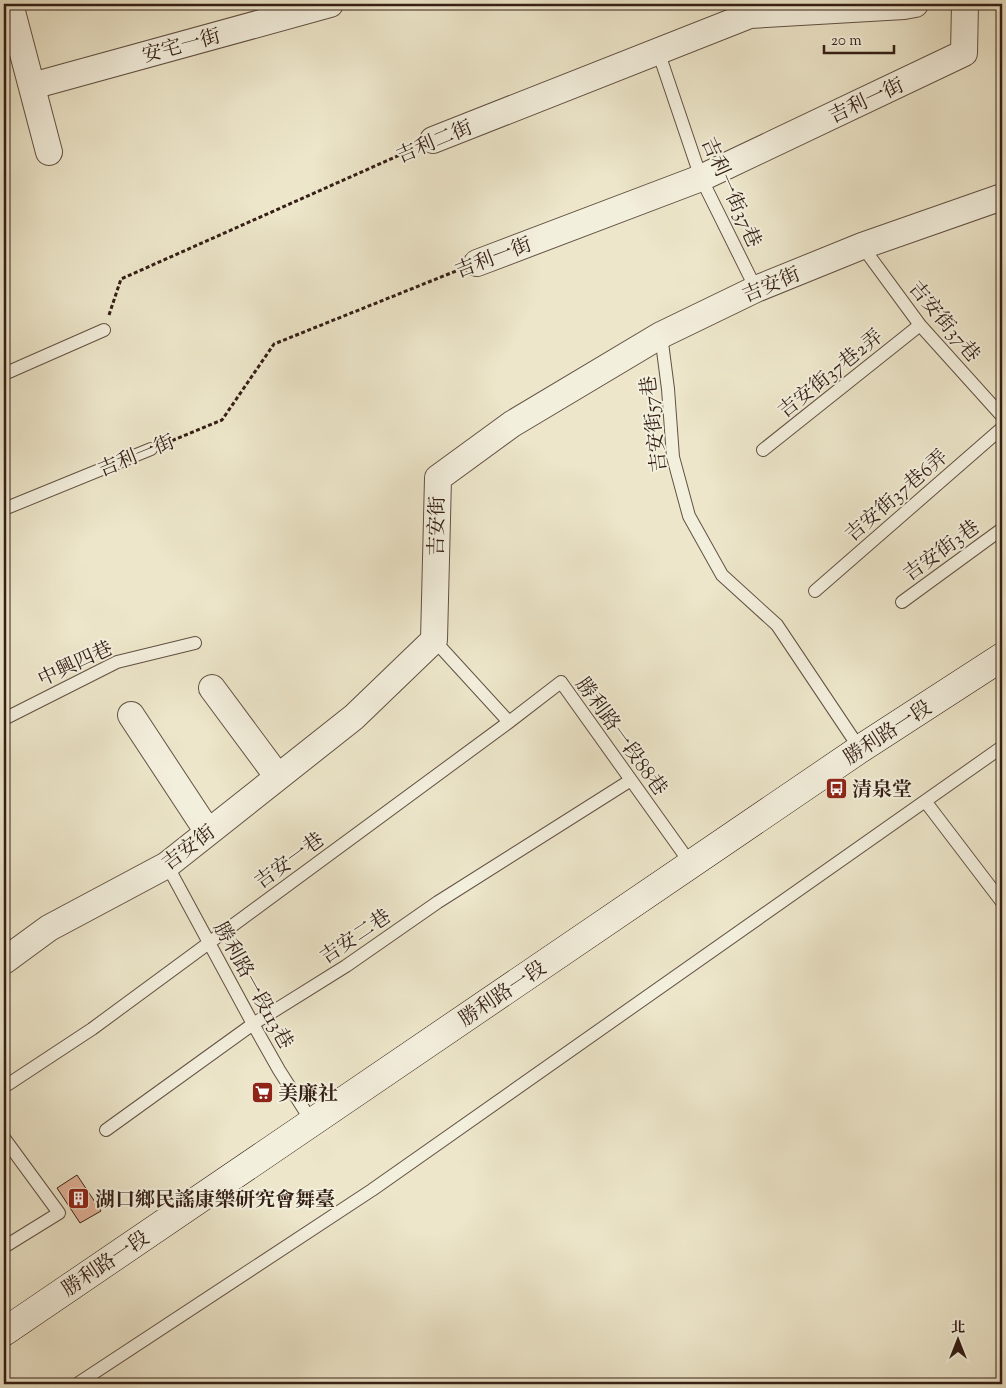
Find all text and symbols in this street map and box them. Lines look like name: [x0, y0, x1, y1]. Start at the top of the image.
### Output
scale bar: [824, 22, 894, 54]
street label: 安宅一街: [139, 23, 224, 72]
text: 20 m: [831, 31, 862, 52]
street label: 吉利一街: [825, 72, 909, 132]
street label: 吉利二街: [392, 114, 477, 172]
street label: 吉利一街37巷: [692, 133, 767, 253]
street label: 吉利一街: [451, 231, 536, 287]
street label: 吉安街: [739, 261, 805, 311]
street label: 吉安街37巷: [900, 276, 986, 370]
street label: 吉安街37巷2弄: [773, 324, 890, 426]
street label: 吉安街57巷: [635, 374, 676, 474]
street label: 吉利一街: [94, 429, 179, 486]
street label: 吉安街37巷6弄: [840, 444, 955, 550]
street label: 吉安街: [423, 496, 454, 556]
street label: 吉安街3巷: [898, 514, 987, 590]
street label: 中興四巷: [34, 635, 118, 695]
street label: 勝利路一段88巷: [567, 672, 673, 803]
street label: 勝利路一段: [839, 695, 938, 773]
bus stop icon: 清泉堂: [824, 777, 848, 801]
place label: 清泉堂: [852, 777, 912, 806]
street label: 吉安街: [157, 819, 222, 879]
street label: 吉安一巷: [250, 827, 331, 897]
street label: 吉安二巷: [315, 904, 398, 972]
street label: 勝利路一段113巷: [205, 917, 299, 1055]
street label: 勝利路一段: [454, 955, 553, 1035]
supermarket icon: 美廉社: [250, 1081, 274, 1105]
place label: 美廉社: [278, 1081, 338, 1110]
building icon: 湖口鄉民謠康樂研究會舞臺: [67, 1187, 91, 1211]
place label: 湖口鄉民謠康樂研究會舞臺: [95, 1187, 335, 1216]
street label: 勝利路一段: [57, 1225, 156, 1305]
north arrow: [934, 1316, 984, 1366]
text: 北: [951, 1319, 965, 1339]

